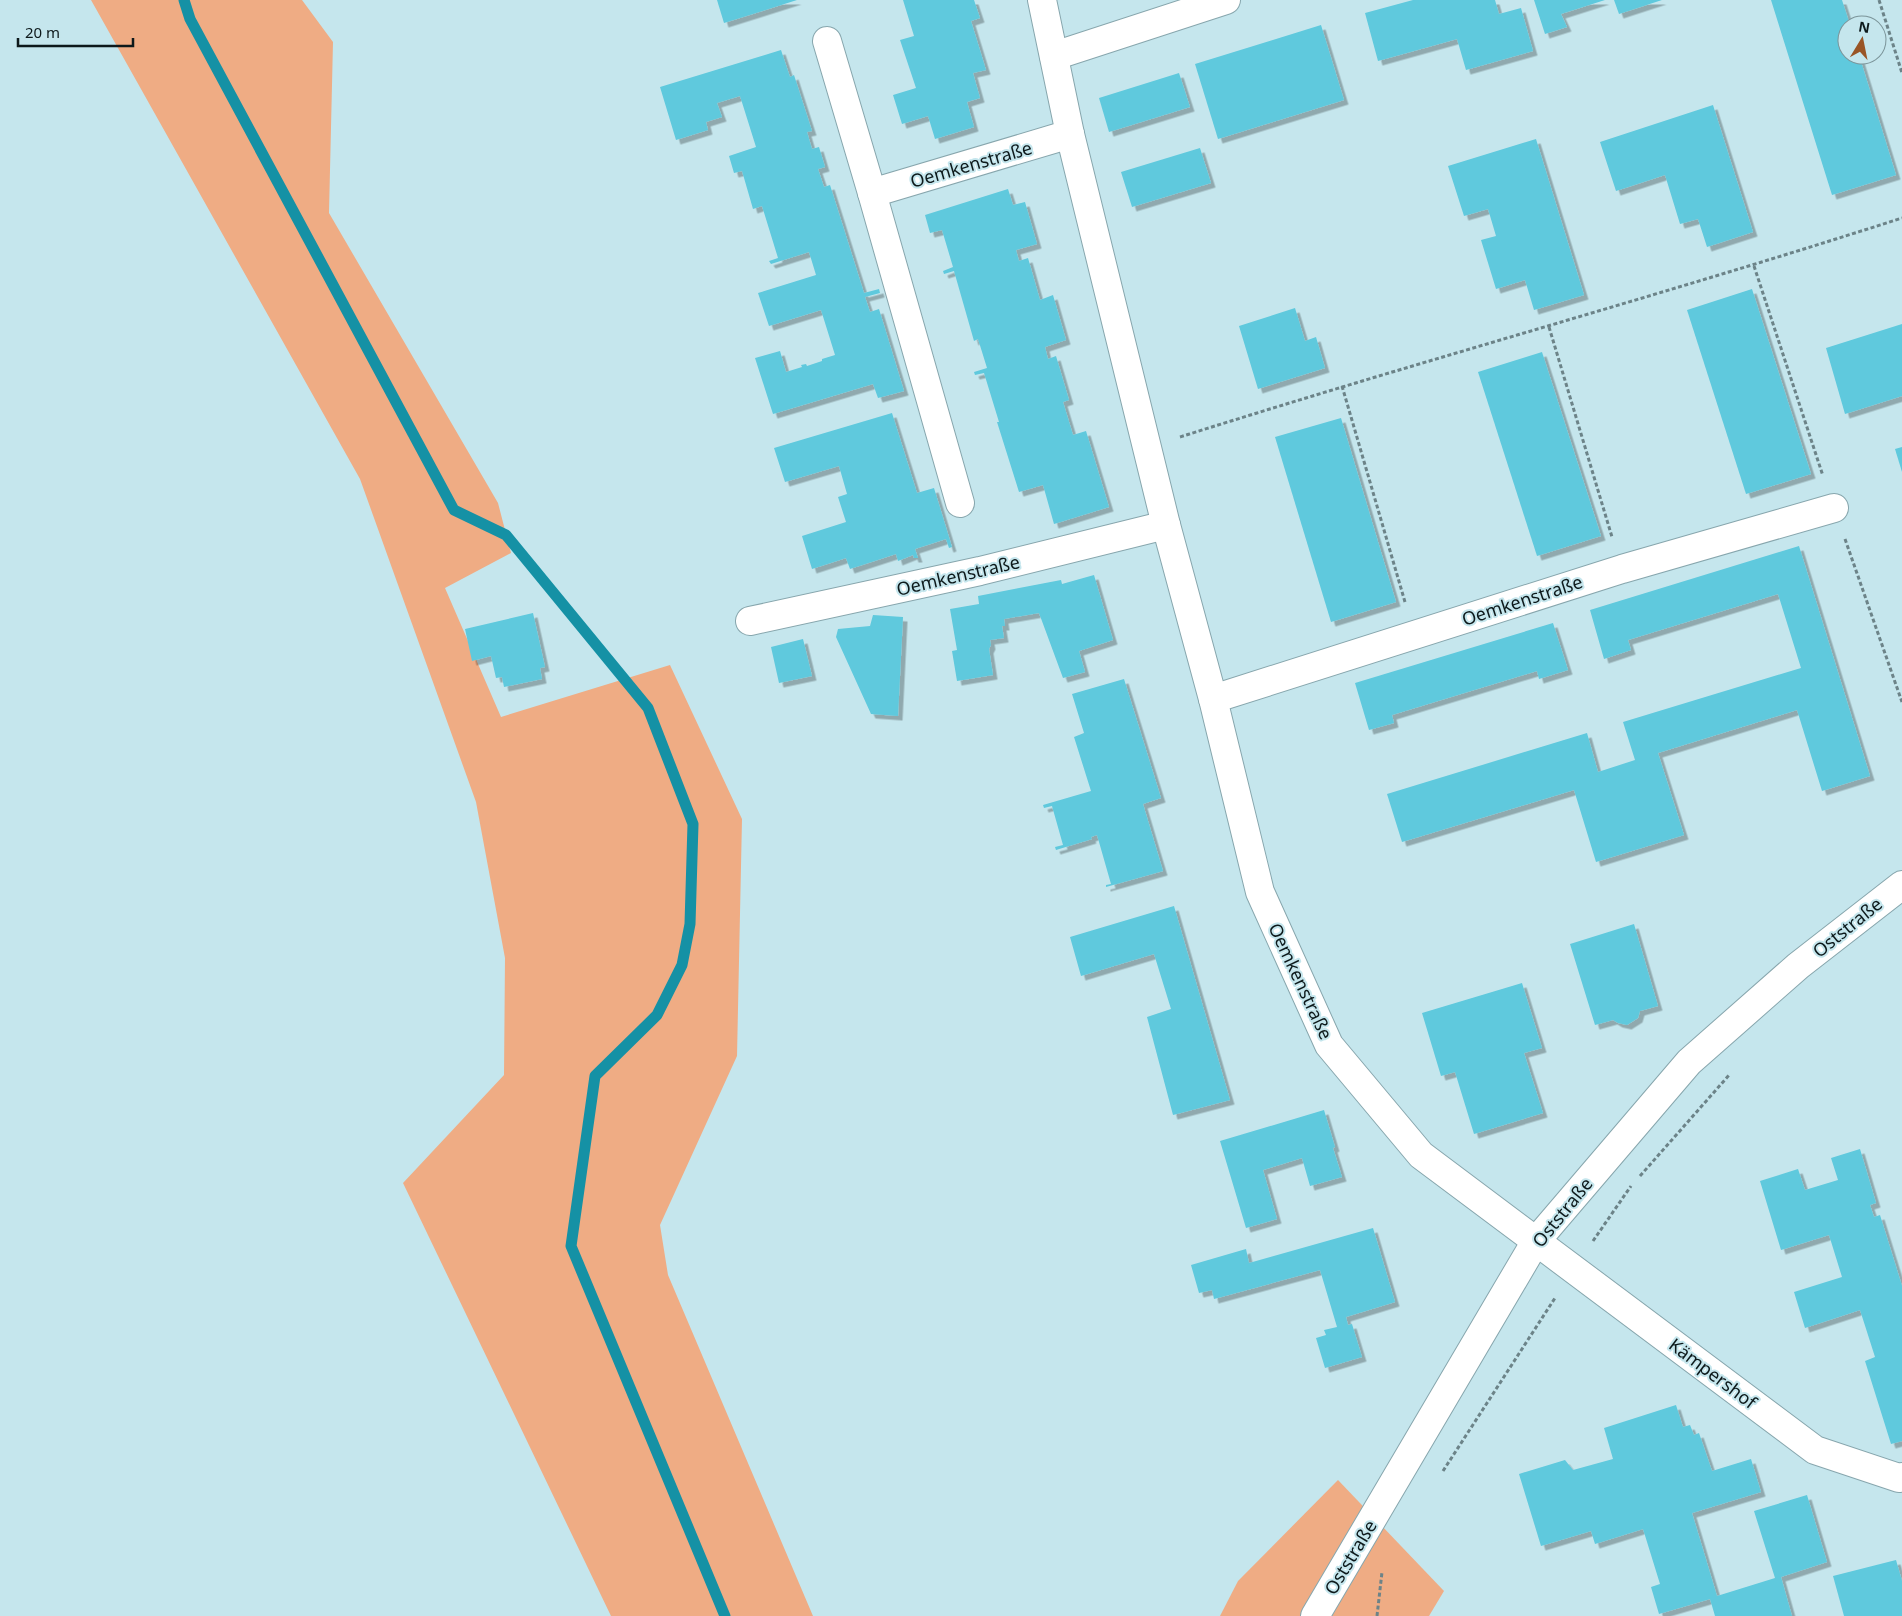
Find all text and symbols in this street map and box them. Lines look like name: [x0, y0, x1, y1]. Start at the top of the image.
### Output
scale bar: [18, 15, 132, 47]
north arrow: [1837, 15, 1887, 65]
text: N: [1857, 16, 1872, 37]
text: 20 m: [25, 22, 60, 42]
street label: Oemkenstraße: [907, 135, 1035, 193]
street label: Oemkenstraße: [894, 549, 1022, 601]
street label: Oemkenstraße: [1459, 569, 1585, 631]
street label: Oststraße: [1807, 892, 1887, 962]
street label: Oemkenstraße: [1264, 919, 1338, 1043]
street label: Oststraße: [1527, 1172, 1597, 1252]
street label: Kämpershof: [1664, 1332, 1762, 1414]
street label: Oststraße: [1318, 1515, 1382, 1599]

